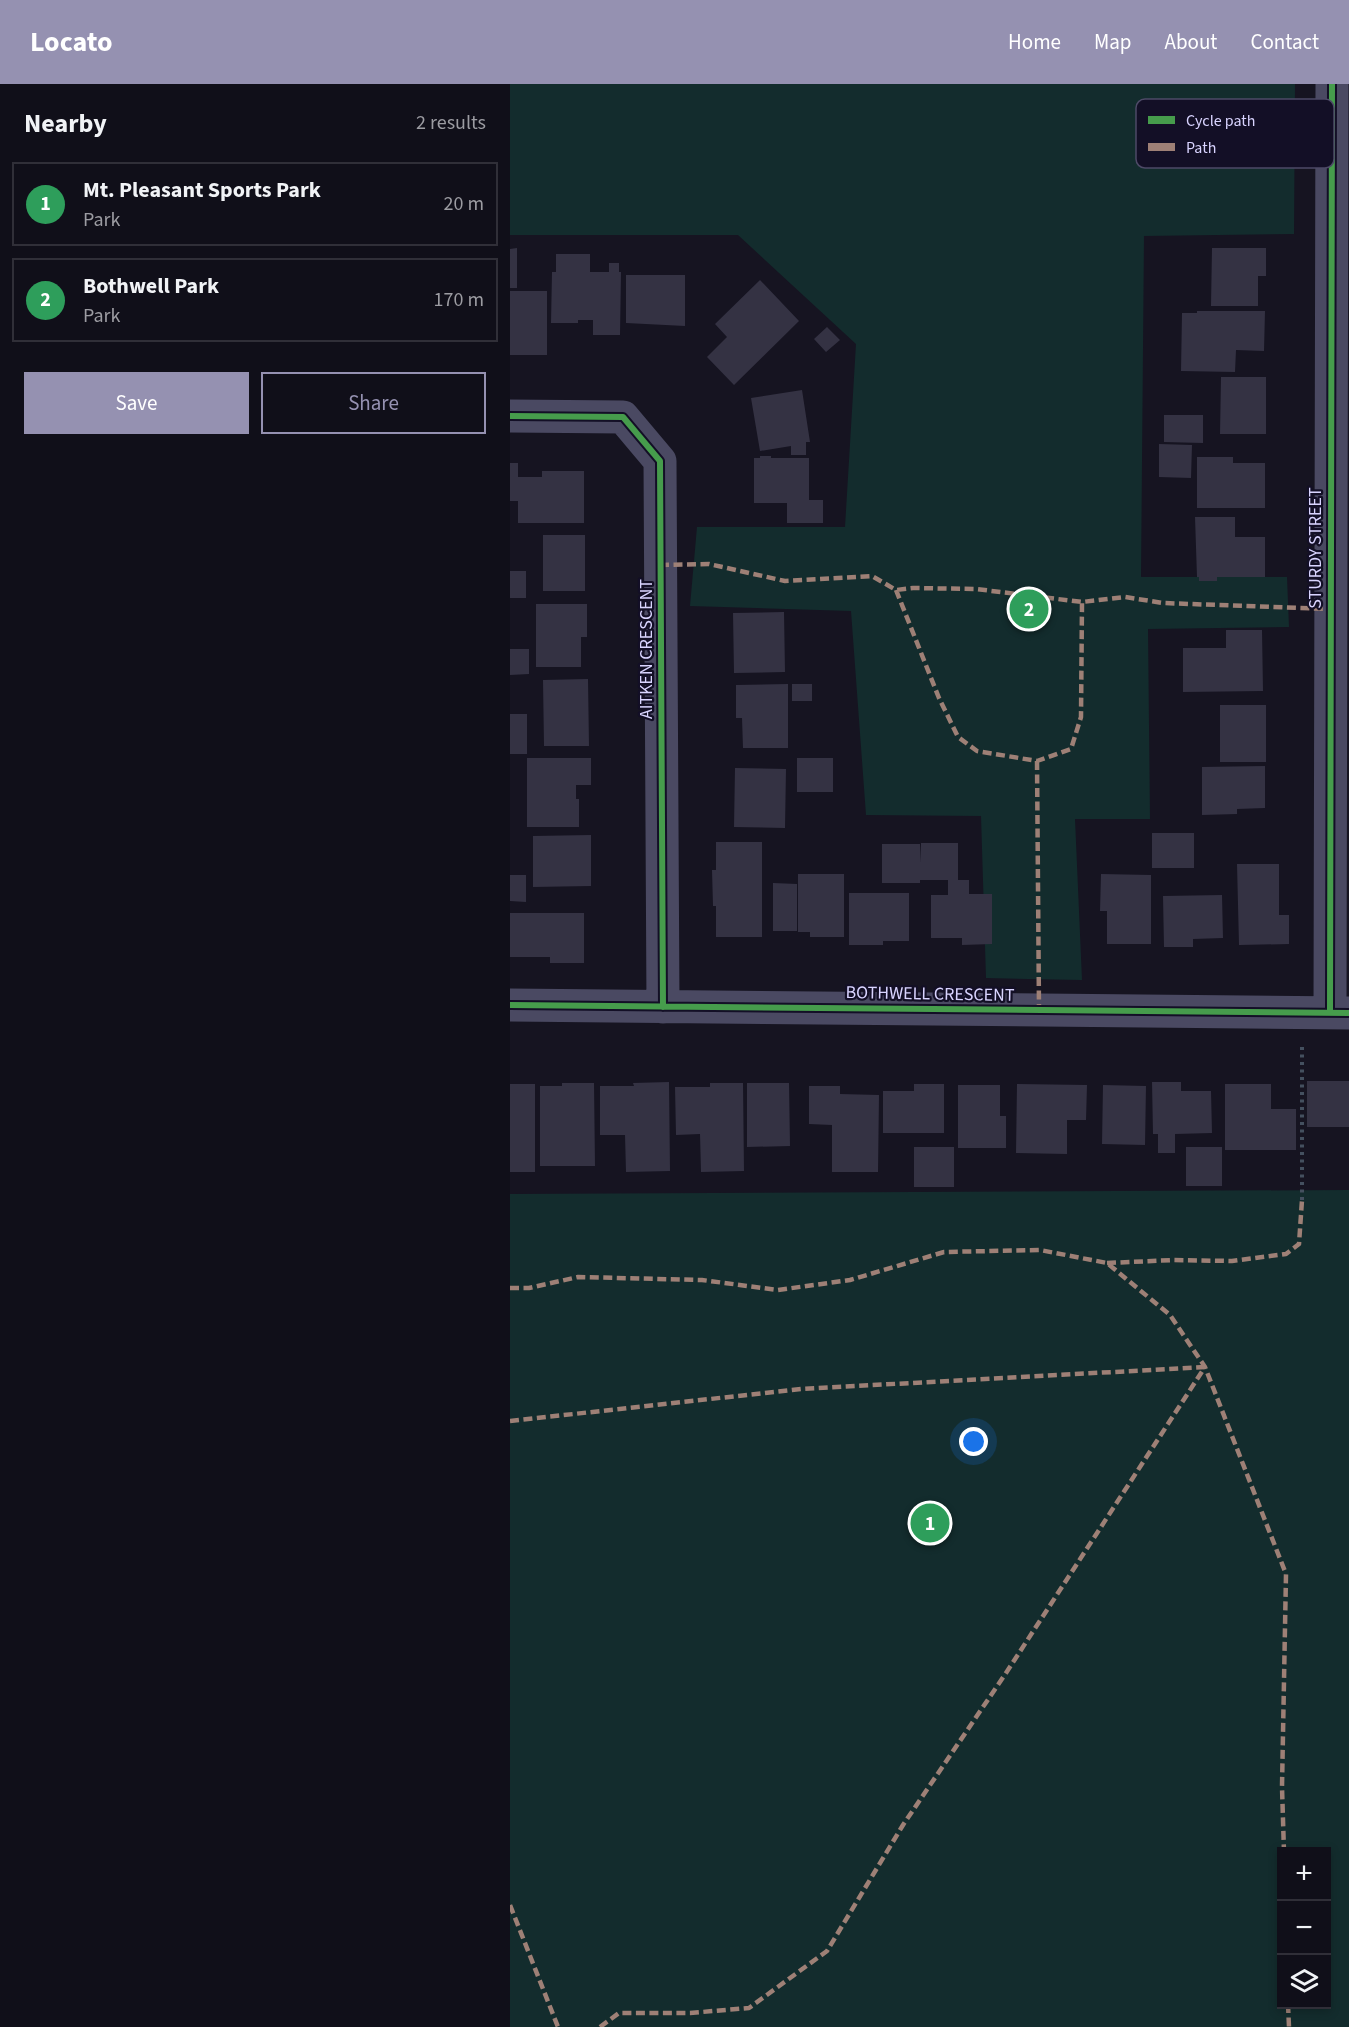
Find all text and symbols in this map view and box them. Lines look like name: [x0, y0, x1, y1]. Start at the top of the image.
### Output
text: Locato: [30, 22, 112, 62]
text: Home: [1008, 27, 1061, 57]
text: Map: [1094, 27, 1132, 57]
text: About: [1165, 27, 1217, 57]
text: Contact: [1250, 27, 1319, 57]
legend: [1136, 99, 1334, 168]
text: Nearby: [24, 105, 107, 142]
text: 2 results: [416, 109, 486, 137]
text: Cycle path: [1186, 110, 1255, 132]
text: Path: [1186, 137, 1216, 159]
text: Mt. Pleasant Sports Park: [83, 174, 321, 206]
text: 1: [40, 190, 51, 218]
text: 20 m: [444, 190, 484, 218]
text: Park: [83, 206, 120, 234]
text: Bothwell Park: [83, 270, 219, 302]
text: 2: [40, 286, 51, 314]
text: 170 m: [434, 286, 484, 314]
text: Park: [83, 302, 120, 330]
button: Save: [24, 372, 249, 434]
button: Share: [261, 372, 486, 434]
street label: STURDY STREET: [1303, 487, 1328, 609]
street label: AITKEN CRESCENT: [634, 579, 659, 719]
pin: 2: [1010, 586, 1048, 632]
street label: BOTHWELL CRESCENT: [845, 980, 1015, 1008]
your location: [959, 1427, 988, 1456]
pin: 1: [910, 1500, 950, 1546]
map controls: [1277, 1847, 1331, 2009]
button: +: [1277, 1847, 1331, 1901]
button: −: [1277, 1901, 1331, 1955]
button: layers: [1277, 1955, 1331, 2009]

